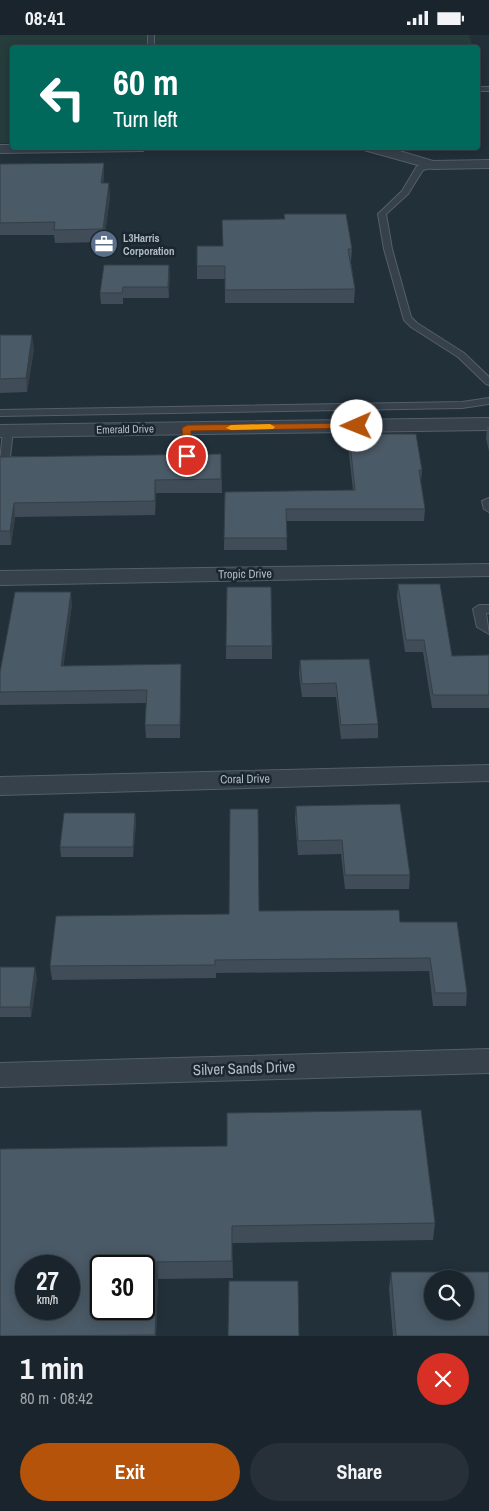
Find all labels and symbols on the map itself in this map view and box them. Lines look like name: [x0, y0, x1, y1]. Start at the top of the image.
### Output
office icon: L3Harris Corporation: [89, 229, 119, 259]
place label: L3Harris Corporation: [123, 231, 175, 258]
position arrow: [330, 399, 382, 451]
street label: Emerald Drive: [96, 421, 154, 437]
pin: [166, 435, 208, 477]
street label: Tropic Drive: [218, 566, 272, 582]
street label: Coral Drive: [220, 771, 270, 787]
street label: Silver Sands Drive: [192, 1056, 296, 1080]
speed limit sign: 30: [90, 1255, 155, 1320]

